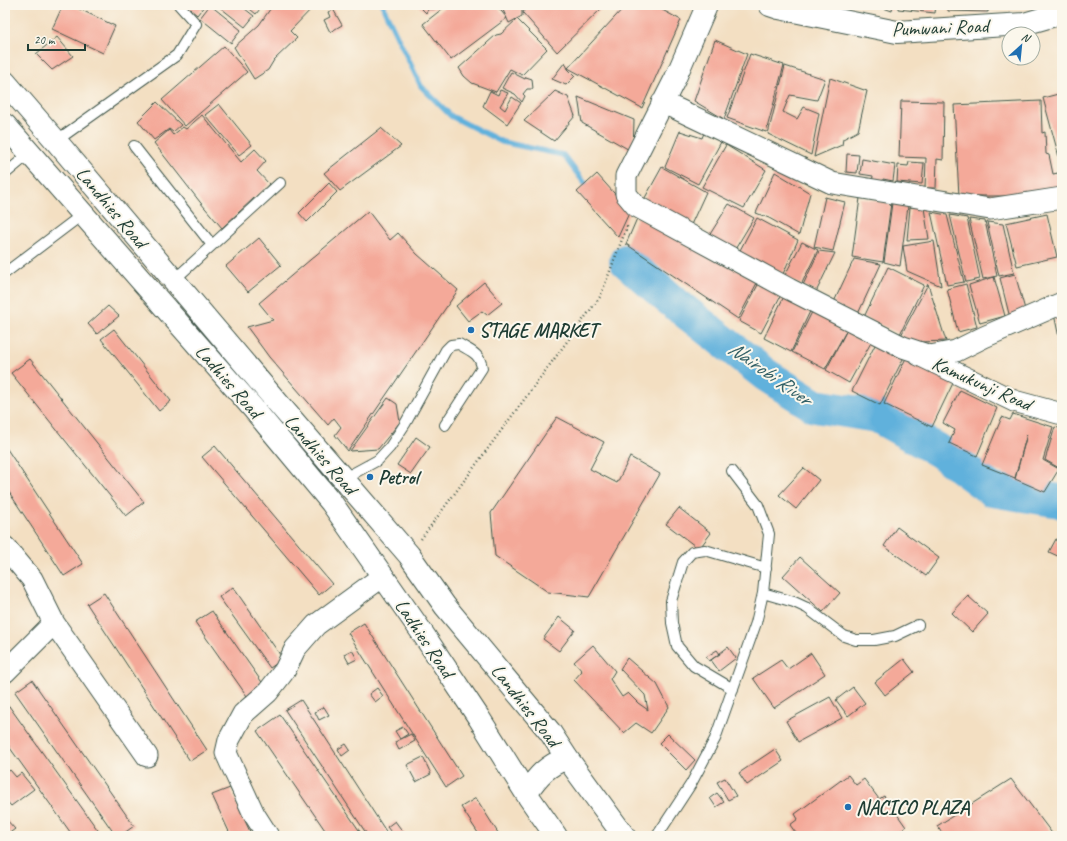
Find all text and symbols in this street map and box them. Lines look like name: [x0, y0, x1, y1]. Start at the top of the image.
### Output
street label: Pumwani Road: [891, 13, 992, 42]
scale bar: [28, 26, 85, 52]
north arrow: [1001, 26, 1041, 66]
text: N: [1019, 29, 1034, 46]
text: 20 m: [34, 32, 56, 48]
street label: Landhies Road: [70, 162, 155, 256]
place label: STAGE MARKET: [479, 318, 602, 343]
marker: STAGE MARKET: [466, 325, 476, 335]
water label: Nairobi River: [723, 335, 820, 414]
street label: Ladhies Road: [190, 339, 269, 426]
street label: Kamukunji Road: [928, 350, 1038, 418]
street label: Landhies Road: [279, 409, 364, 502]
place label: Petrol: [378, 465, 422, 490]
marker: Petrol: [365, 472, 375, 482]
street label: Ladhies Road: [389, 594, 462, 685]
street label: Landhies Road: [485, 659, 568, 754]
place label: NACICO PLAZA: [856, 795, 970, 820]
marker: NACICO PLAZA: [843, 802, 853, 812]

